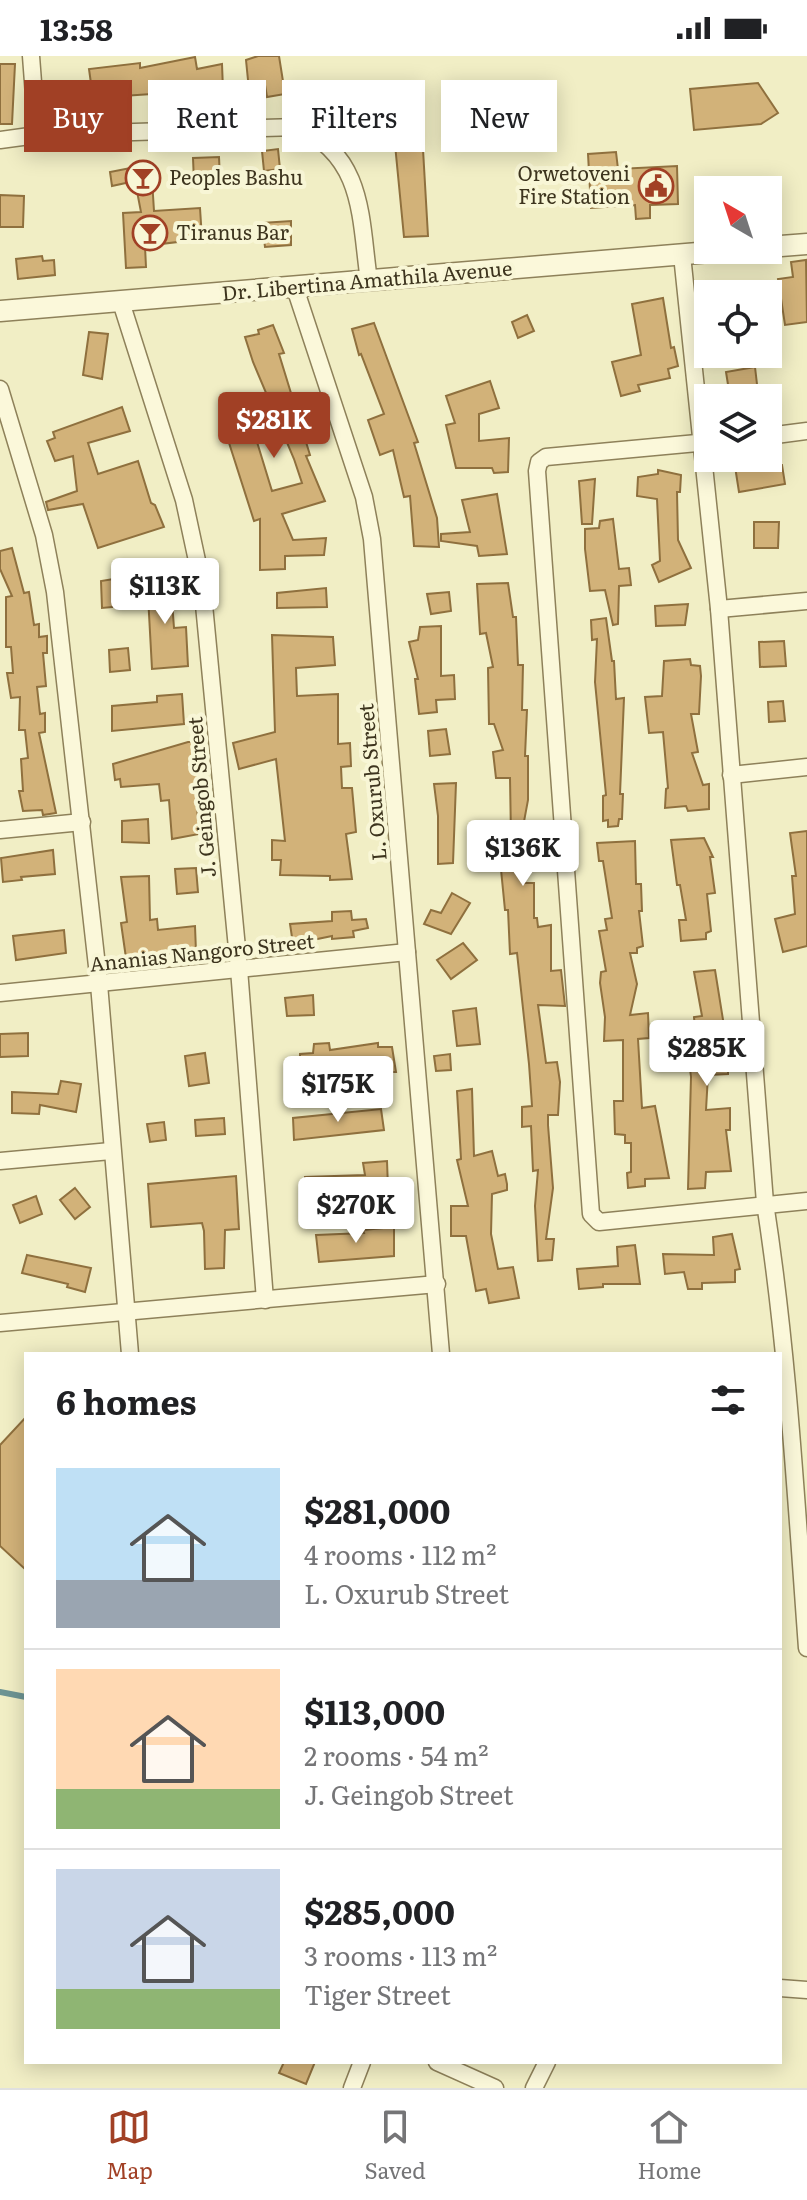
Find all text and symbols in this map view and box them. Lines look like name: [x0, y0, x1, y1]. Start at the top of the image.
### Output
text: 13:58: [40, 6, 113, 50]
chip: Buy: [24, 80, 132, 152]
chip: Rent: [148, 80, 266, 152]
chip: Filters: [282, 80, 425, 152]
chip: New: [441, 80, 557, 152]
place label: Orwetoveni Fire Station: [518, 157, 630, 210]
bar icon: Peoples Bashu: [124, 159, 162, 197]
place label: Peoples Bashu: [169, 161, 303, 191]
public building icon: Orwetoveni Fire Station: [637, 167, 675, 205]
north arrow: [694, 176, 782, 264]
map controls: [694, 176, 782, 472]
bar icon: Tiranus Bar: [131, 214, 169, 252]
place label: Tiranus Bar: [176, 216, 289, 246]
street label: Dr. Libertina Amathila Avenue: [220, 251, 513, 307]
button: locate: [694, 280, 782, 368]
button: layers: [694, 384, 782, 472]
pin: $281K: [218, 392, 330, 460]
text: $281K: [236, 398, 312, 437]
pin: $113K: [109, 558, 221, 626]
text: $113K: [129, 564, 201, 603]
street label: L. Oxurub Street: [349, 702, 393, 862]
street label: J. Geingob Street: [178, 716, 222, 879]
pin: $136K: [467, 820, 579, 888]
text: $136K: [485, 826, 561, 865]
street label: Ananias Nangoro Street: [88, 924, 316, 978]
pin: $285K: [651, 1020, 763, 1088]
text: $285K: [667, 1026, 747, 1065]
pin: $175K: [282, 1056, 394, 1124]
text: $175K: [301, 1062, 375, 1101]
pin: $270K: [300, 1177, 412, 1245]
text: $270K: [316, 1183, 396, 1222]
text: 6 homes: [56, 1375, 196, 1425]
icon: filters: [706, 1378, 750, 1422]
text: $281,000: [304, 1484, 451, 1534]
icon: home: [120, 1500, 216, 1596]
text: 4 rooms · 112 m²: [304, 1534, 497, 1573]
text: L. Oxurub Street: [304, 1573, 509, 1612]
text: $113,000: [304, 1685, 445, 1735]
icon: home: [120, 1701, 216, 1797]
text: 2 rooms · 54 m²: [304, 1735, 489, 1774]
text: J. Geingob Street: [304, 1774, 513, 1813]
text: $285,000: [304, 1885, 455, 1935]
icon: home: [120, 1901, 216, 1997]
text: 3 rooms · 113 m²: [304, 1935, 497, 1974]
text: Tiger Street: [304, 1974, 451, 2013]
tab: Map: [106, 2105, 153, 2186]
tab: Saved: [364, 2105, 426, 2186]
tab: Home: [638, 2105, 701, 2186]

